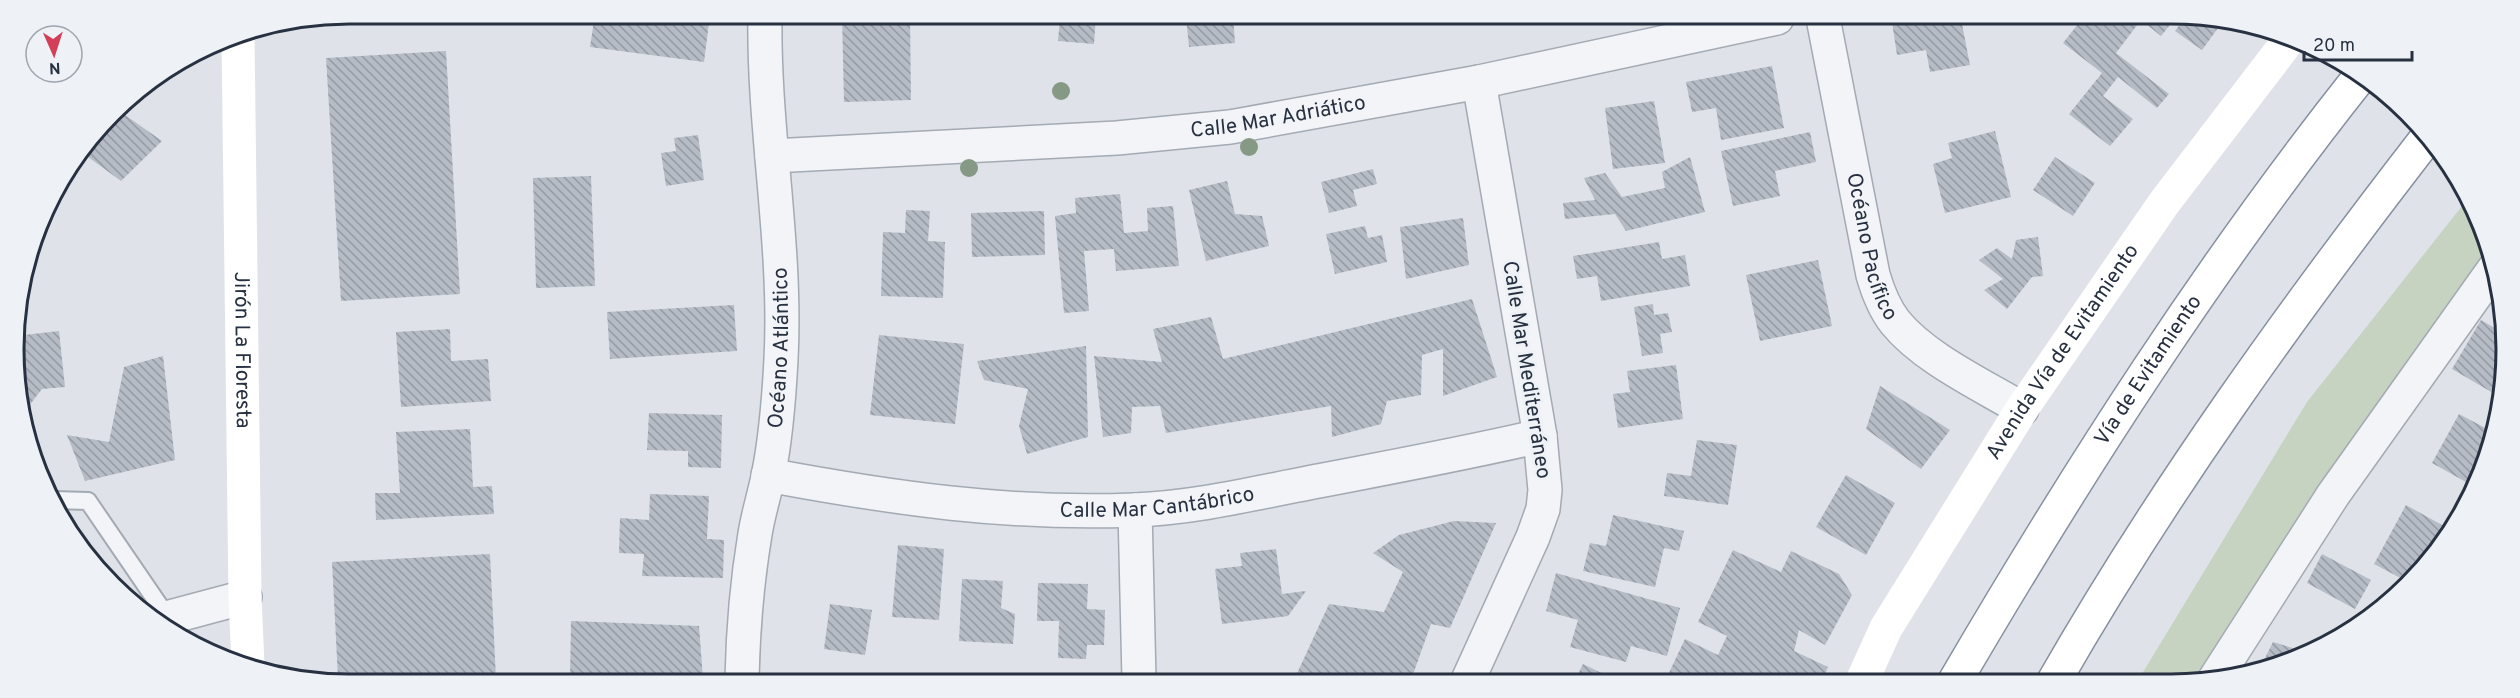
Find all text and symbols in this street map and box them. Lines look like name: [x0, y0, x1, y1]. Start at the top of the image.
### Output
north arrow: [24, 24, 84, 84]
scale bar: [2304, 24, 2412, 62]
text: 20 m: [2313, 35, 2355, 58]
text: N: [48, 57, 61, 77]
street label: Calle Mar Adriático: [1189, 89, 1368, 144]
street label: Océano Pacífico: [1840, 171, 1904, 326]
street label: Avenida Vía de Evitamiento: [1980, 239, 2145, 465]
street label: Calle Mar Mediterráneo: [1495, 259, 1557, 481]
street label: Océano Atlántico: [762, 267, 795, 430]
street label: Jirón La Floresta: [227, 271, 256, 429]
street label: Vía de Evitamiento: [2089, 290, 2208, 451]
street label: Calle Mar Cantábrico: [1059, 481, 1257, 524]

